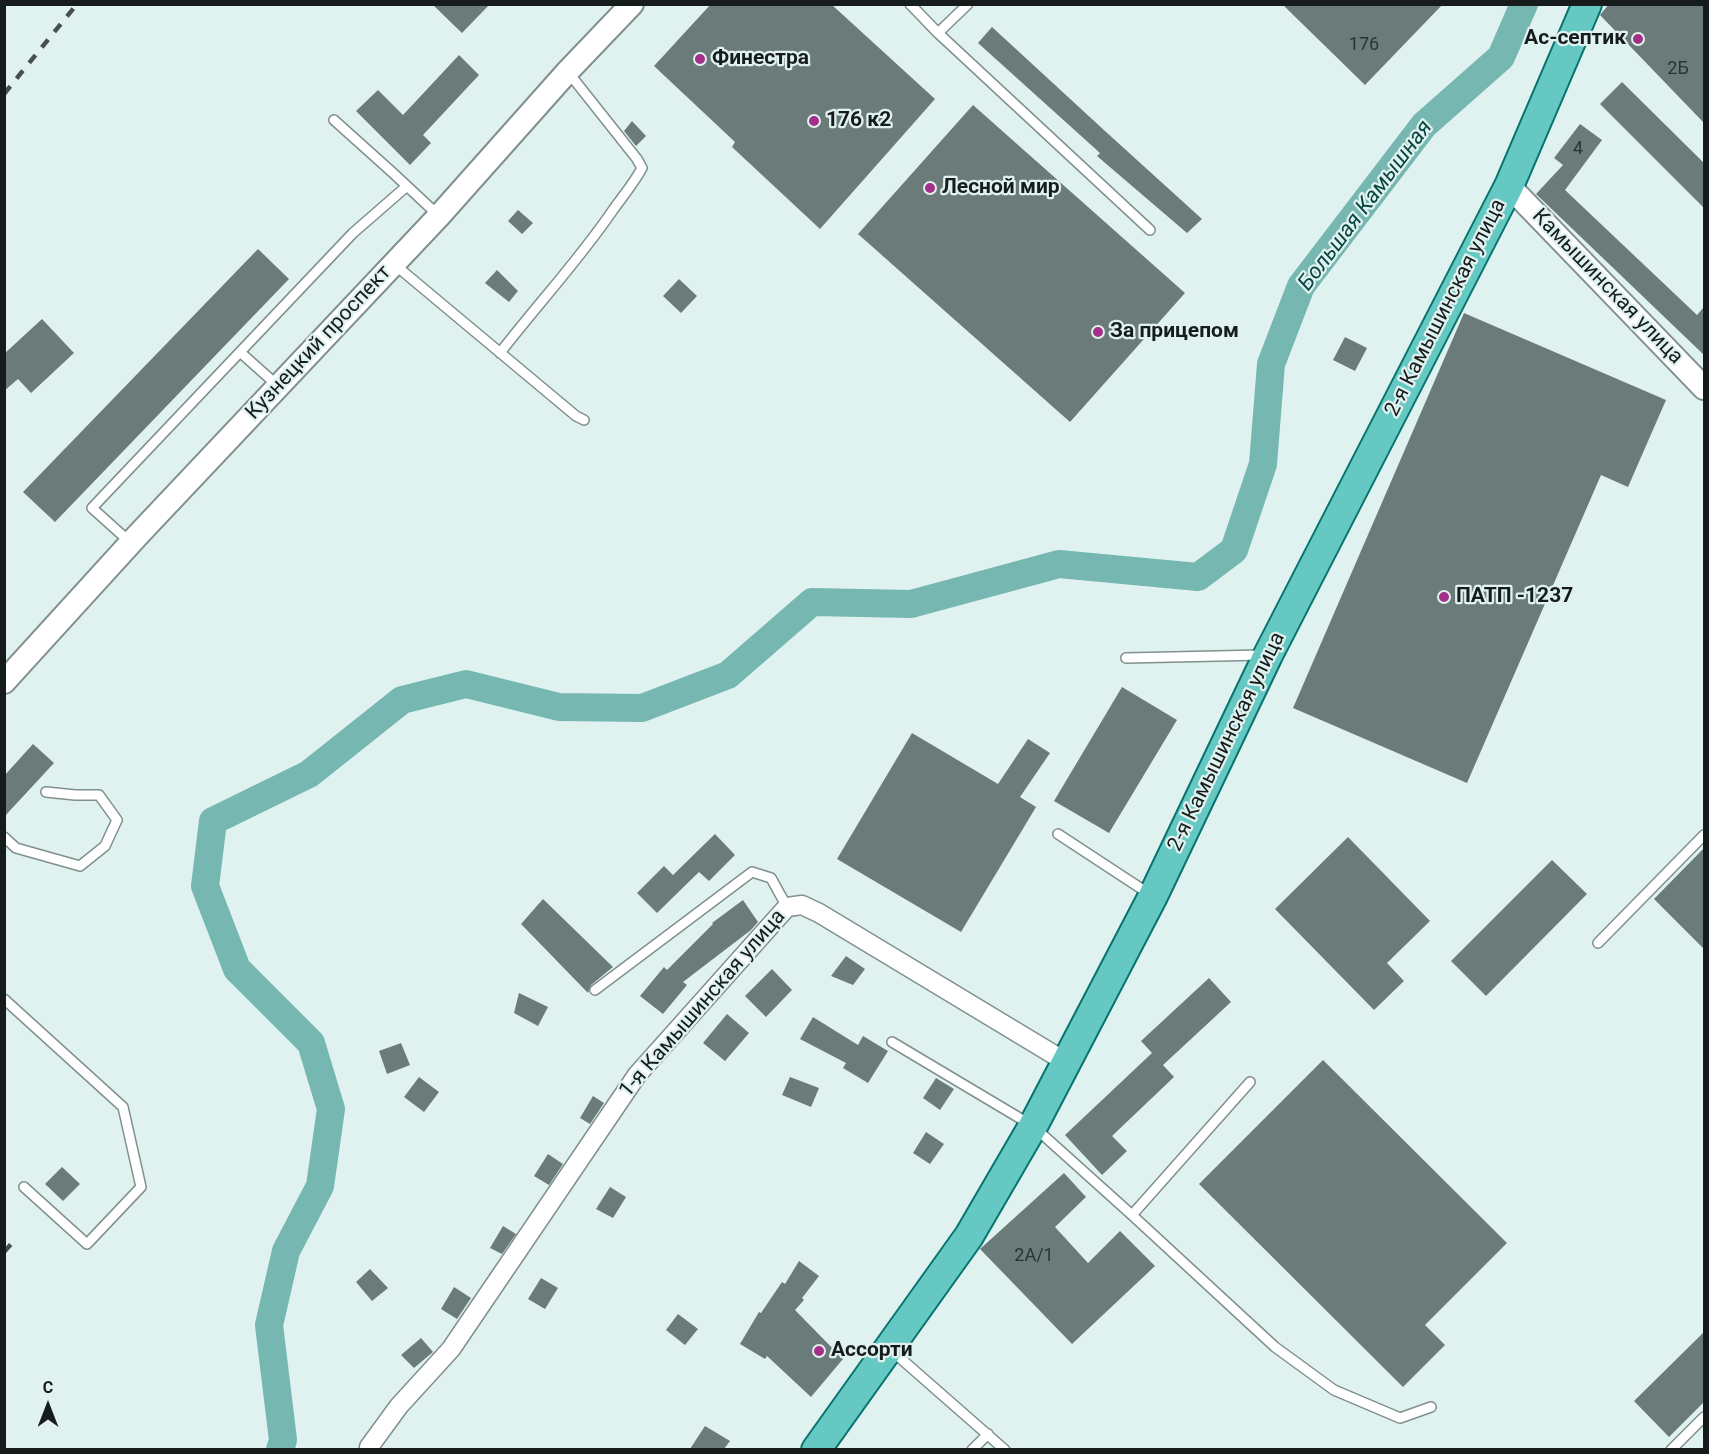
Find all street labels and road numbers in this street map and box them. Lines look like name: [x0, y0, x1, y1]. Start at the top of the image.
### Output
street label: 2-я Камышинская улица: [1380, 195, 1512, 421]
street label: Камышинская улица: [1526, 204, 1688, 370]
street label: Кузнецкий проспект: [241, 261, 397, 425]
street label: 2-я Камышинская улица: [1163, 628, 1291, 856]
street label: 1-я Камышинская улица: [615, 905, 791, 1103]

